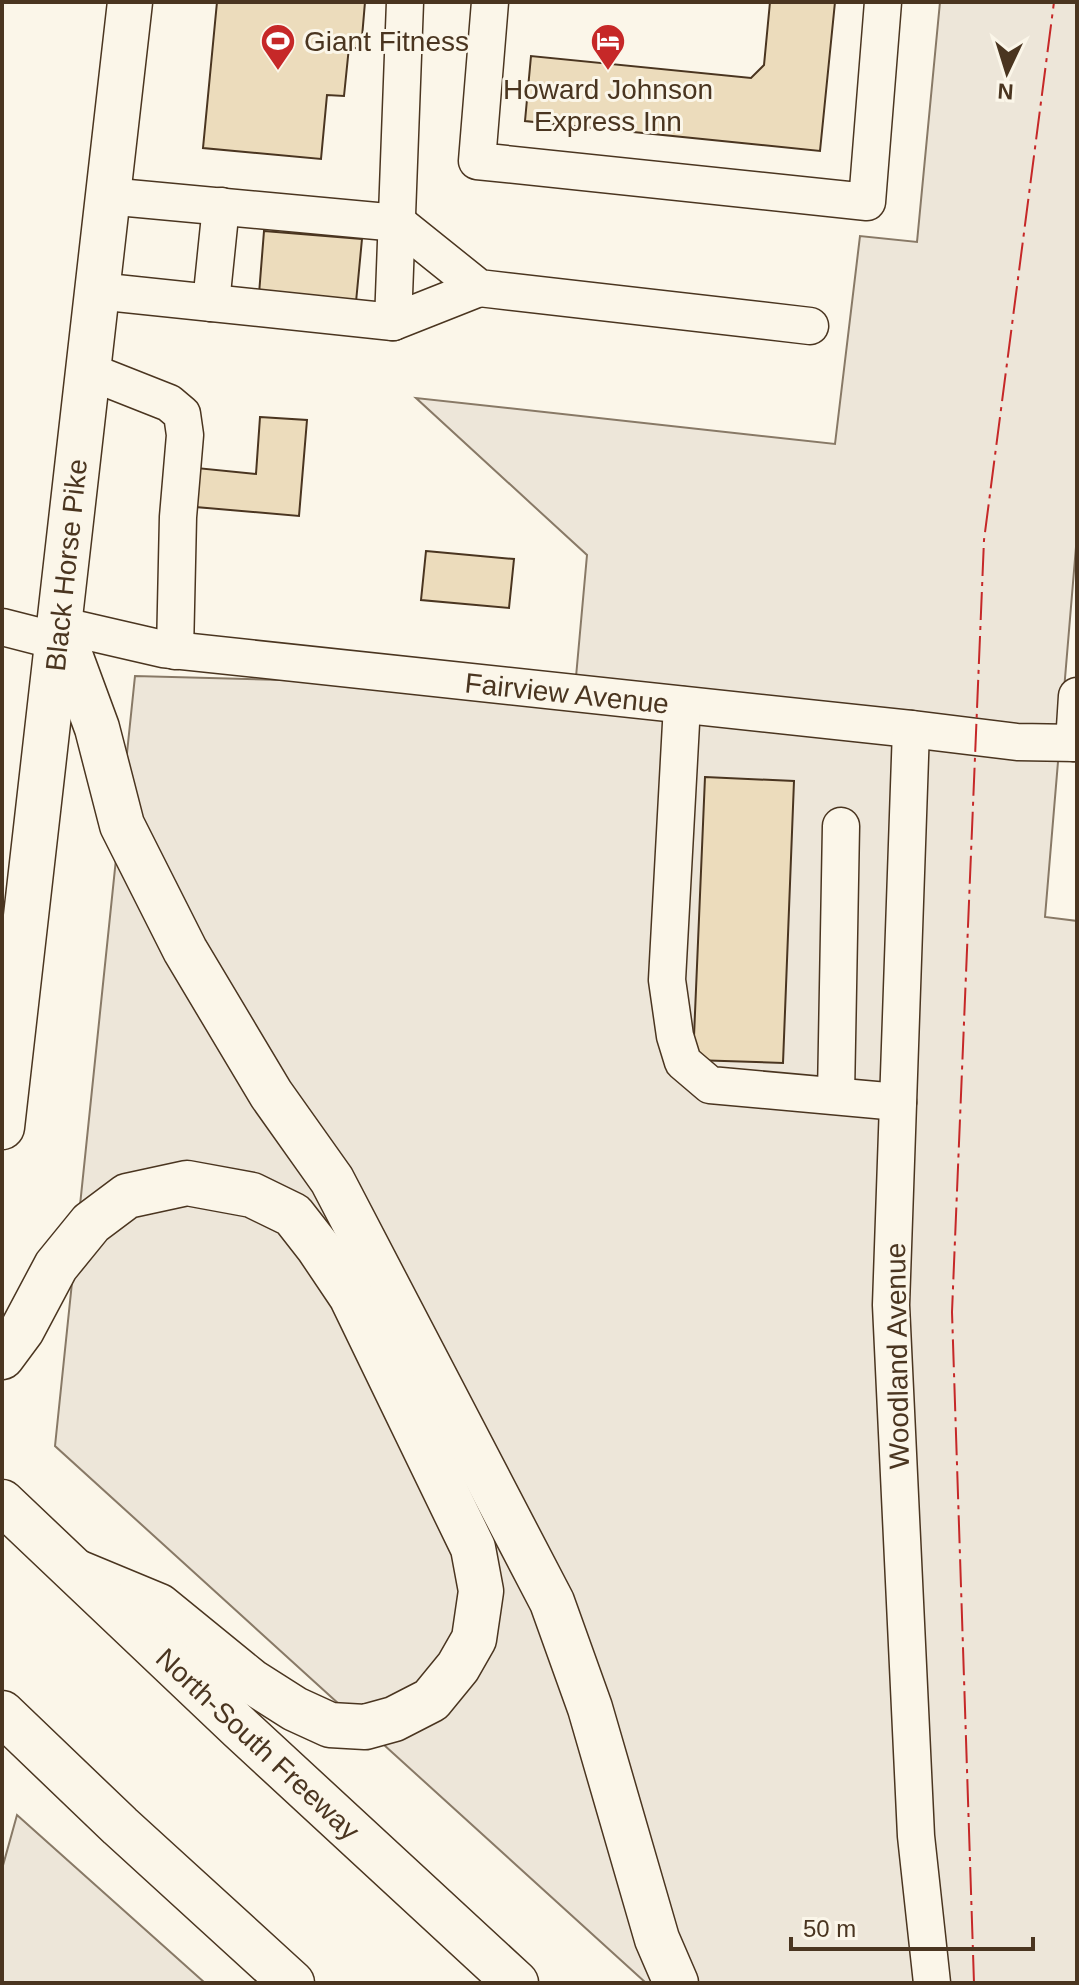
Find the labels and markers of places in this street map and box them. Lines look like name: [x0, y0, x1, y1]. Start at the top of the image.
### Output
sports icon: Giant Fitness: [259, 22, 297, 72]
hotel icon: Howard Johnson Express Inn: [589, 22, 627, 72]
place label: Giant Fitness: [304, 26, 469, 57]
place label: Howard Johnson Express Inn: [503, 74, 713, 137]

